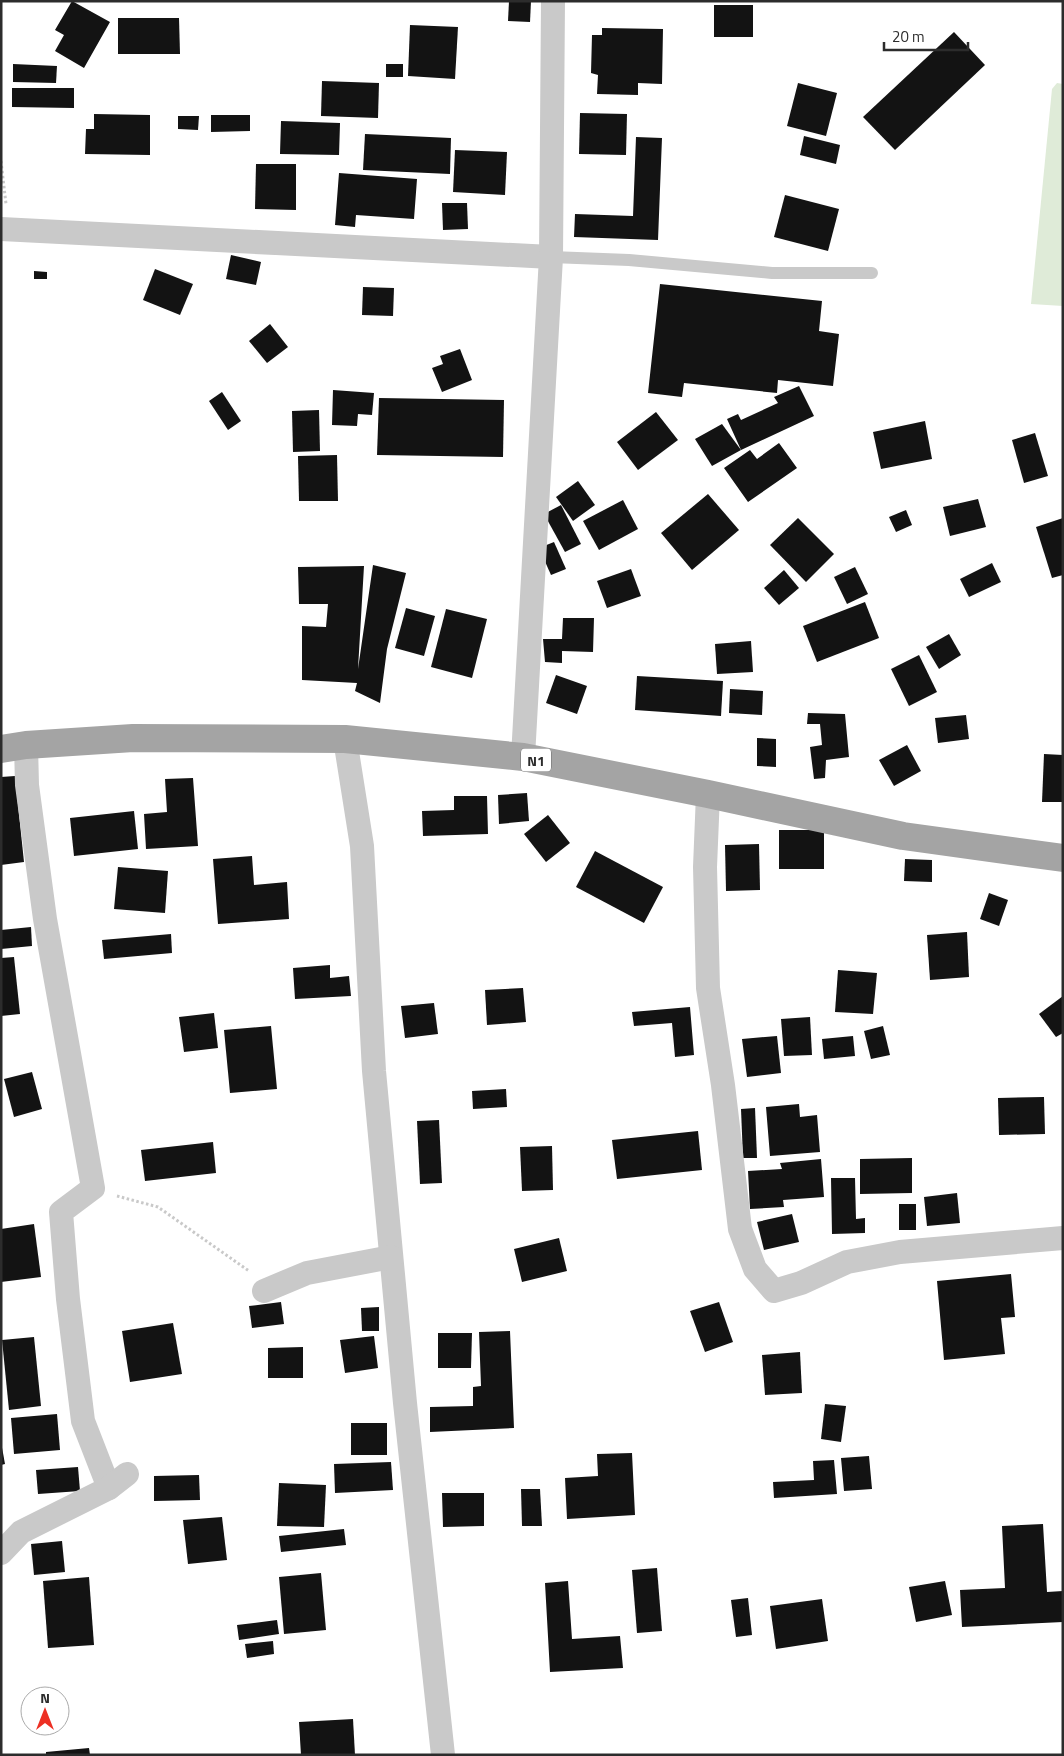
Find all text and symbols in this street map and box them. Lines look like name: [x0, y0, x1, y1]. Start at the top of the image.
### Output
scale bar: [884, 20, 968, 52]
text: 20 m: [892, 25, 925, 48]
road number: N1: [521, 748, 551, 772]
north arrow: [20, 1686, 70, 1736]
text: N: [40, 1687, 50, 1708]

